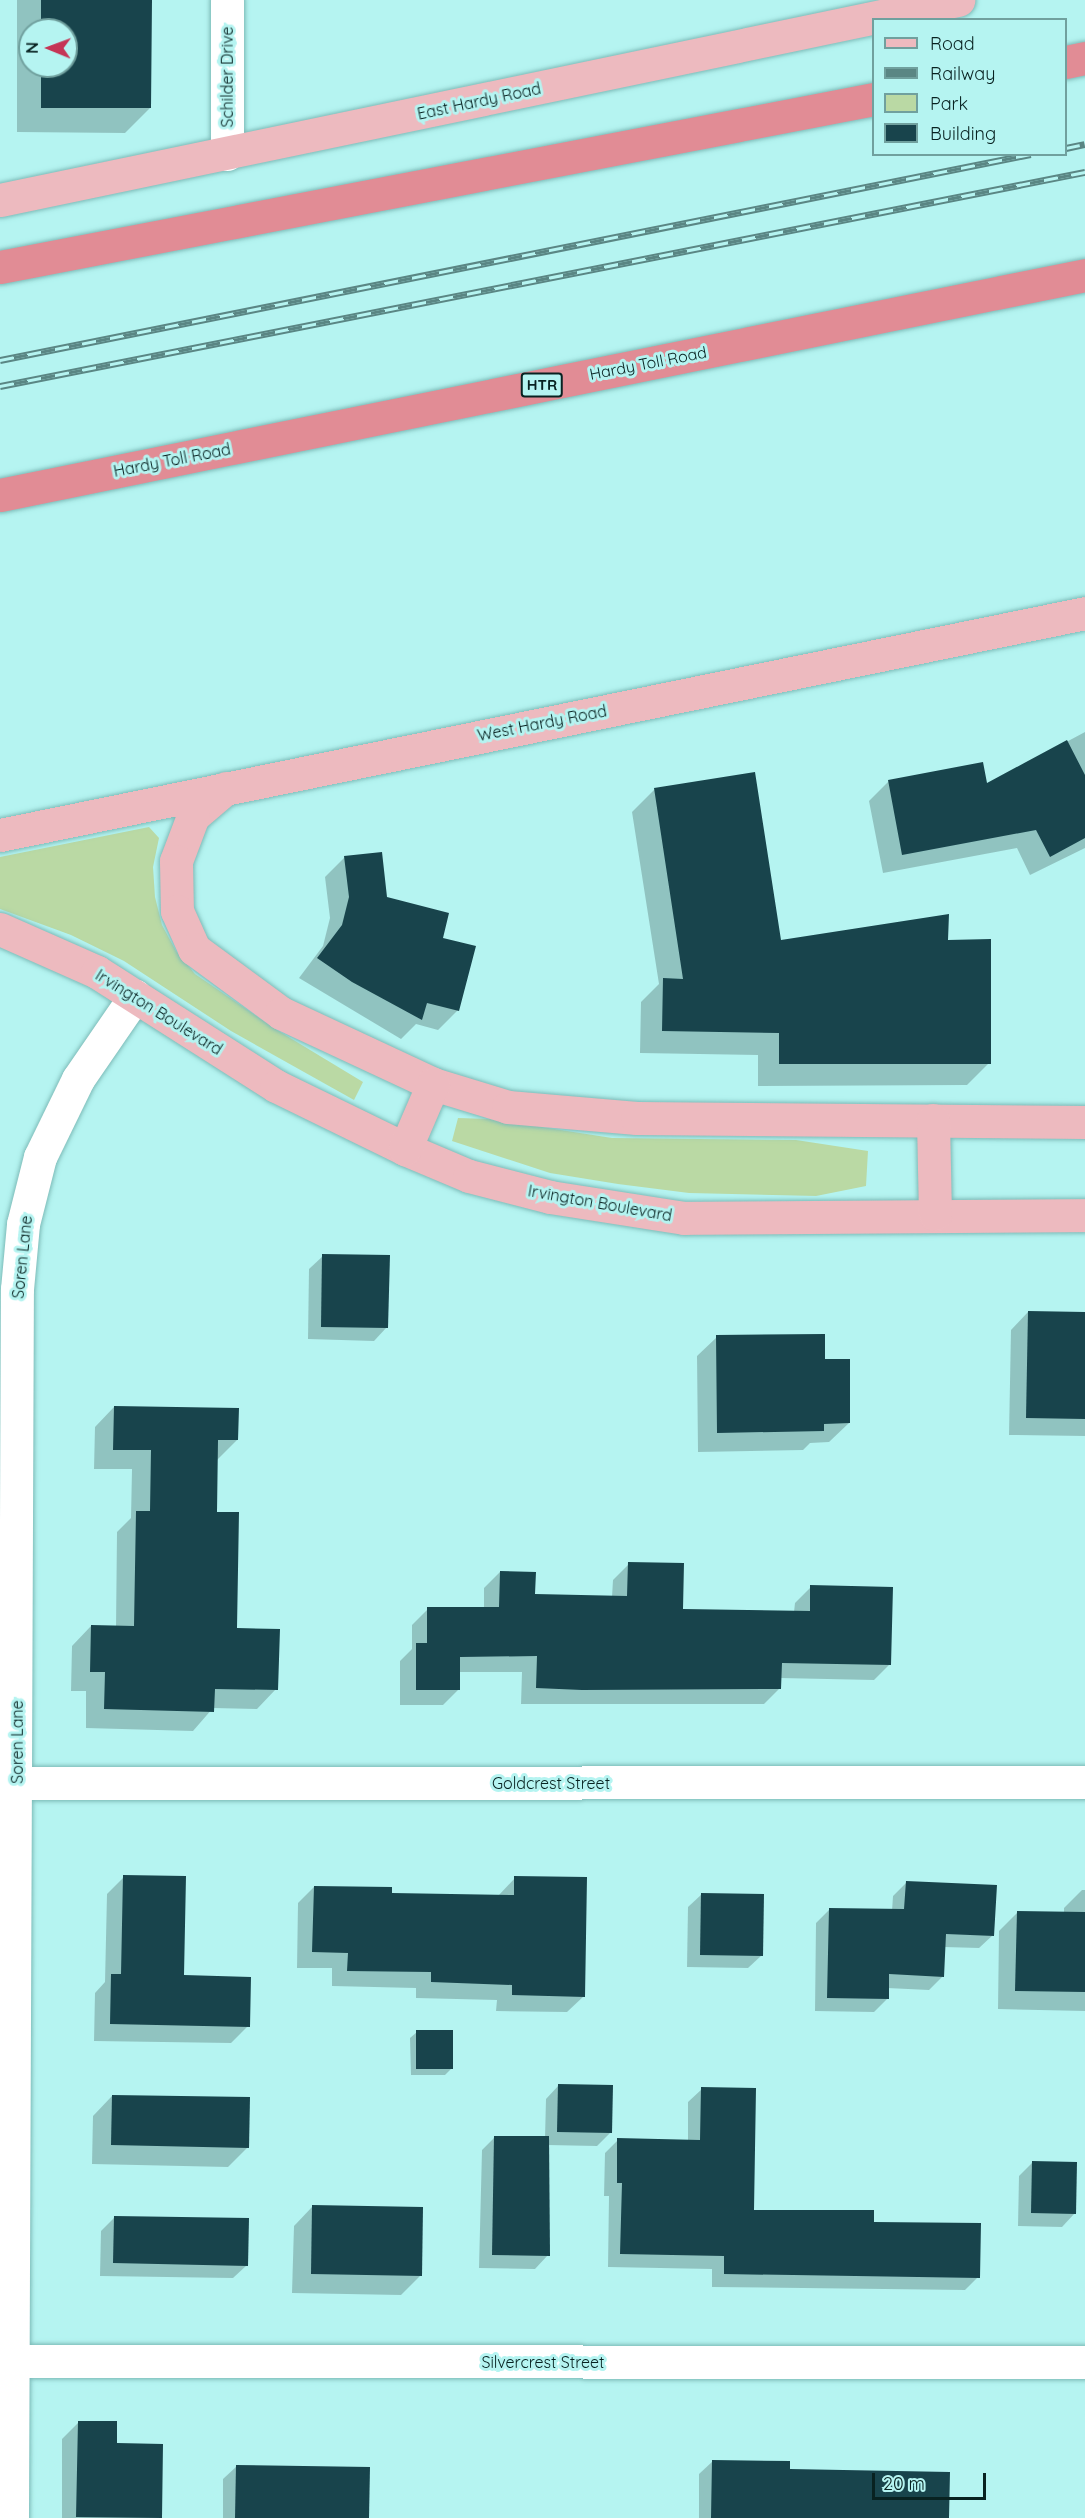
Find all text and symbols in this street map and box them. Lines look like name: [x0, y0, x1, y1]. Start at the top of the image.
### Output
north arrow: [18, 18, 78, 78]
legend: [872, 18, 1067, 156]
street label: Schilder Drive: [217, 26, 237, 128]
text: Road: [930, 32, 975, 55]
text: N: [22, 42, 42, 54]
text: Railway: [930, 62, 996, 85]
street label: East Hardy Road: [415, 79, 543, 123]
text: Park: [930, 92, 968, 115]
text: Building: [930, 122, 996, 145]
street label: Hardy Toll Road: [588, 342, 708, 384]
road number: HTR: [520, 373, 564, 397]
street label: Hardy Toll Road: [112, 439, 232, 481]
street label: West Hardy Road: [476, 701, 608, 745]
street label: Irvington Boulevard: [92, 965, 226, 1059]
street label: Irvington Boulevard: [526, 1181, 674, 1225]
street label: Soren Lane: [8, 1214, 36, 1300]
street label: Soren Lane: [7, 1700, 27, 1784]
street label: Goldcrest Street: [492, 1773, 610, 1793]
street label: Silvercrest Street: [481, 2352, 605, 2372]
scale bar: [875, 2461, 989, 2499]
text: 20 m: [883, 2472, 925, 2495]

